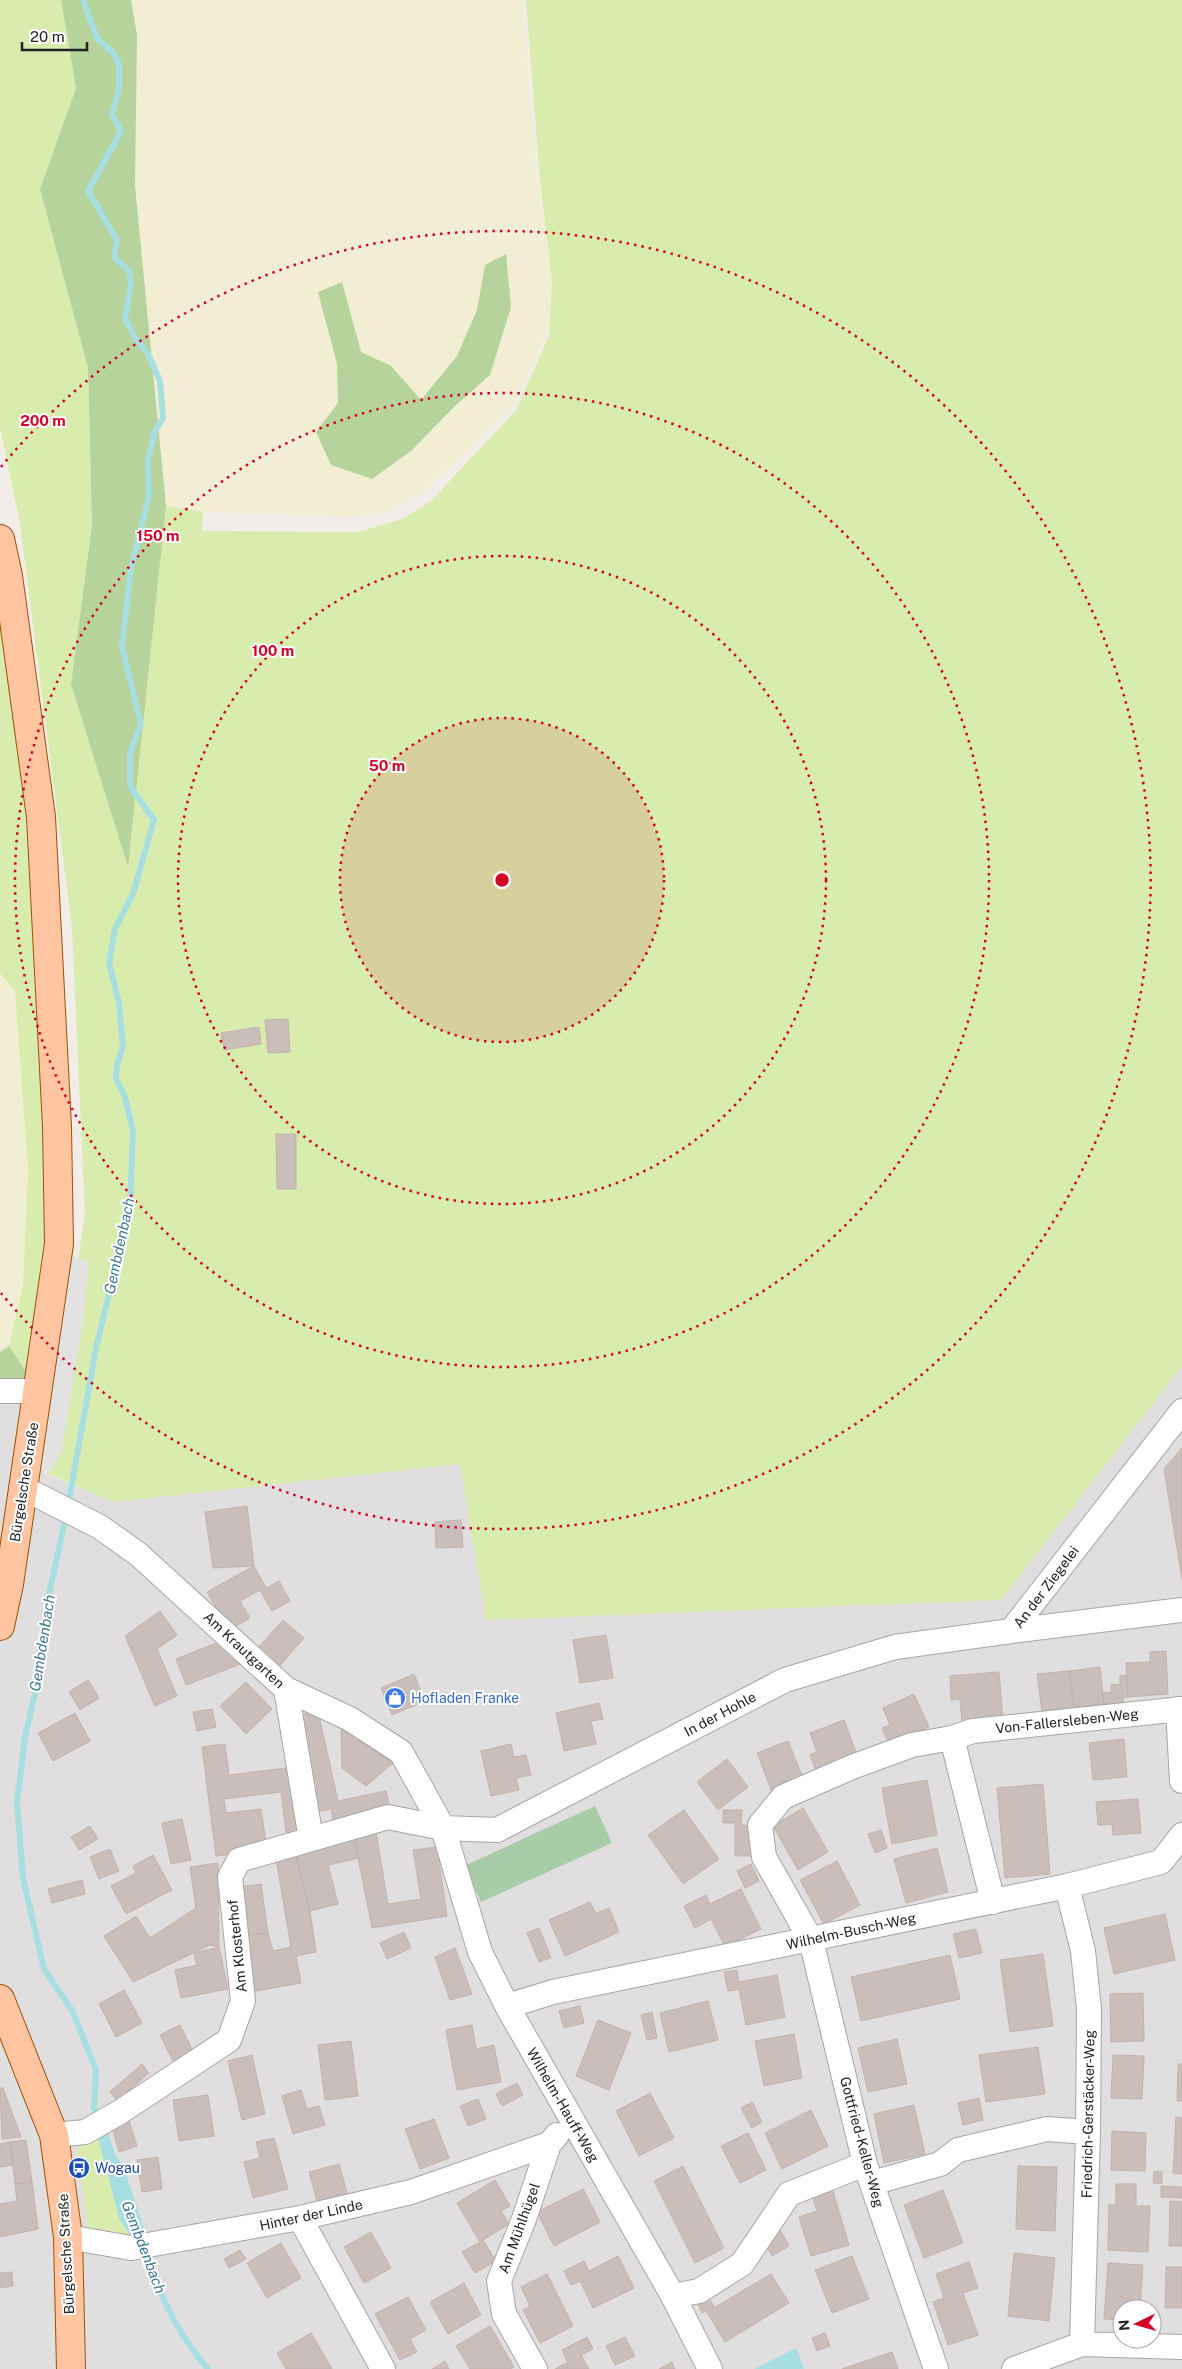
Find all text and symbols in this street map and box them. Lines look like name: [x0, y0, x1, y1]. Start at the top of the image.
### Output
scale bar: [22, 20, 88, 52]
text: 20 m: [30, 28, 65, 45]
text: 200 m: [20, 412, 66, 429]
text: 150 m: [136, 527, 180, 544]
text: 100 m: [252, 642, 294, 659]
text: 50 m: [369, 757, 405, 774]
centre of rings: [493, 871, 511, 889]
water label: Gembdenbach: [101, 1196, 137, 1296]
street label: Bürgelsche Straße: [7, 1421, 41, 1543]
street label: An der Ziegelei: [1010, 1543, 1082, 1631]
water label: Gembdenbach: [26, 1593, 58, 1693]
street label: Am Krautgarten: [200, 1609, 288, 1691]
shop icon: Hofladen Franke: [383, 1686, 407, 1710]
street label: In der Hohle: [681, 1688, 759, 1740]
place label: Hofladen Franke: [411, 1690, 519, 1706]
street label: Von-Fallersleben-Weg: [995, 1705, 1140, 1736]
street label: Am Klosterhof: [224, 1898, 250, 1993]
street label: Wilhelm-Busch-Weg: [785, 1909, 918, 1953]
street label: Friedrich-Gerstäcker-Weg: [1079, 2029, 1097, 2198]
street label: Wilhelm-Hauff-Weg: [524, 2045, 602, 2165]
street label: Gottfried-Keller-Weg: [837, 2075, 887, 2209]
bus stop icon: Wogau: [67, 2156, 91, 2180]
place label: Wogau: [95, 2160, 140, 2176]
street label: Am Mühlhügel: [495, 2181, 543, 2275]
street label: Bürgelsche Straße: [55, 2193, 77, 2315]
street label: Hinter der Linde: [258, 2196, 364, 2234]
water label: Gembdenbach: [119, 2198, 169, 2296]
north arrow: [1112, 2299, 1162, 2349]
text: N: [1116, 2319, 1132, 2331]

